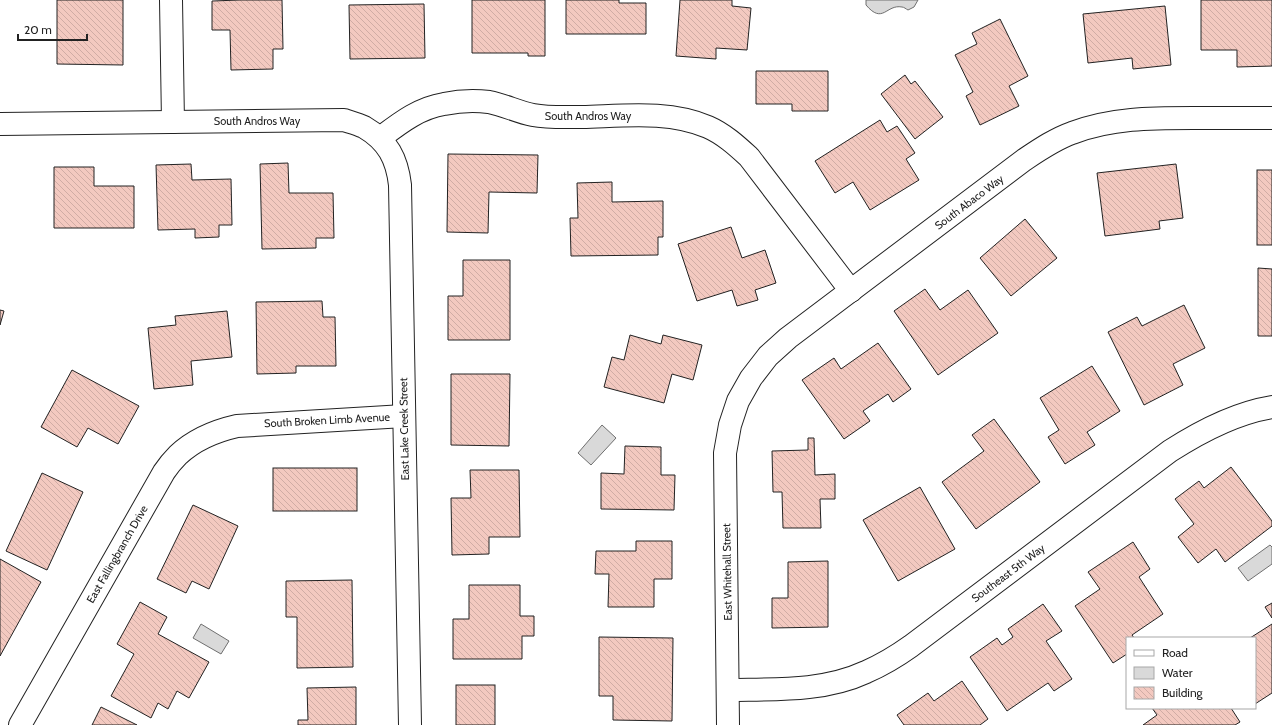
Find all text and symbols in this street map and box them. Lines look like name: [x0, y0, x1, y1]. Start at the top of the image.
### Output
scale bar: [18, 16, 87, 42]
text: 20 m: [24, 22, 52, 37]
street label: South Andros Way: [545, 109, 632, 123]
street label: South Andros Way: [214, 114, 301, 128]
street label: South Abaco Way: [932, 171, 1007, 232]
street label: East Lake Creek Street: [396, 377, 412, 480]
street label: South Broken Limb Avenue: [264, 410, 391, 430]
street label: East Fallingbranch Drive: [83, 502, 151, 605]
street label: East Whitehall Street: [719, 523, 735, 621]
street label: Southeast 5th Way: [969, 541, 1048, 605]
legend: [1126, 637, 1256, 709]
text: Road: [1162, 645, 1188, 660]
text: Water: [1162, 665, 1193, 680]
text: Building: [1162, 685, 1204, 700]

